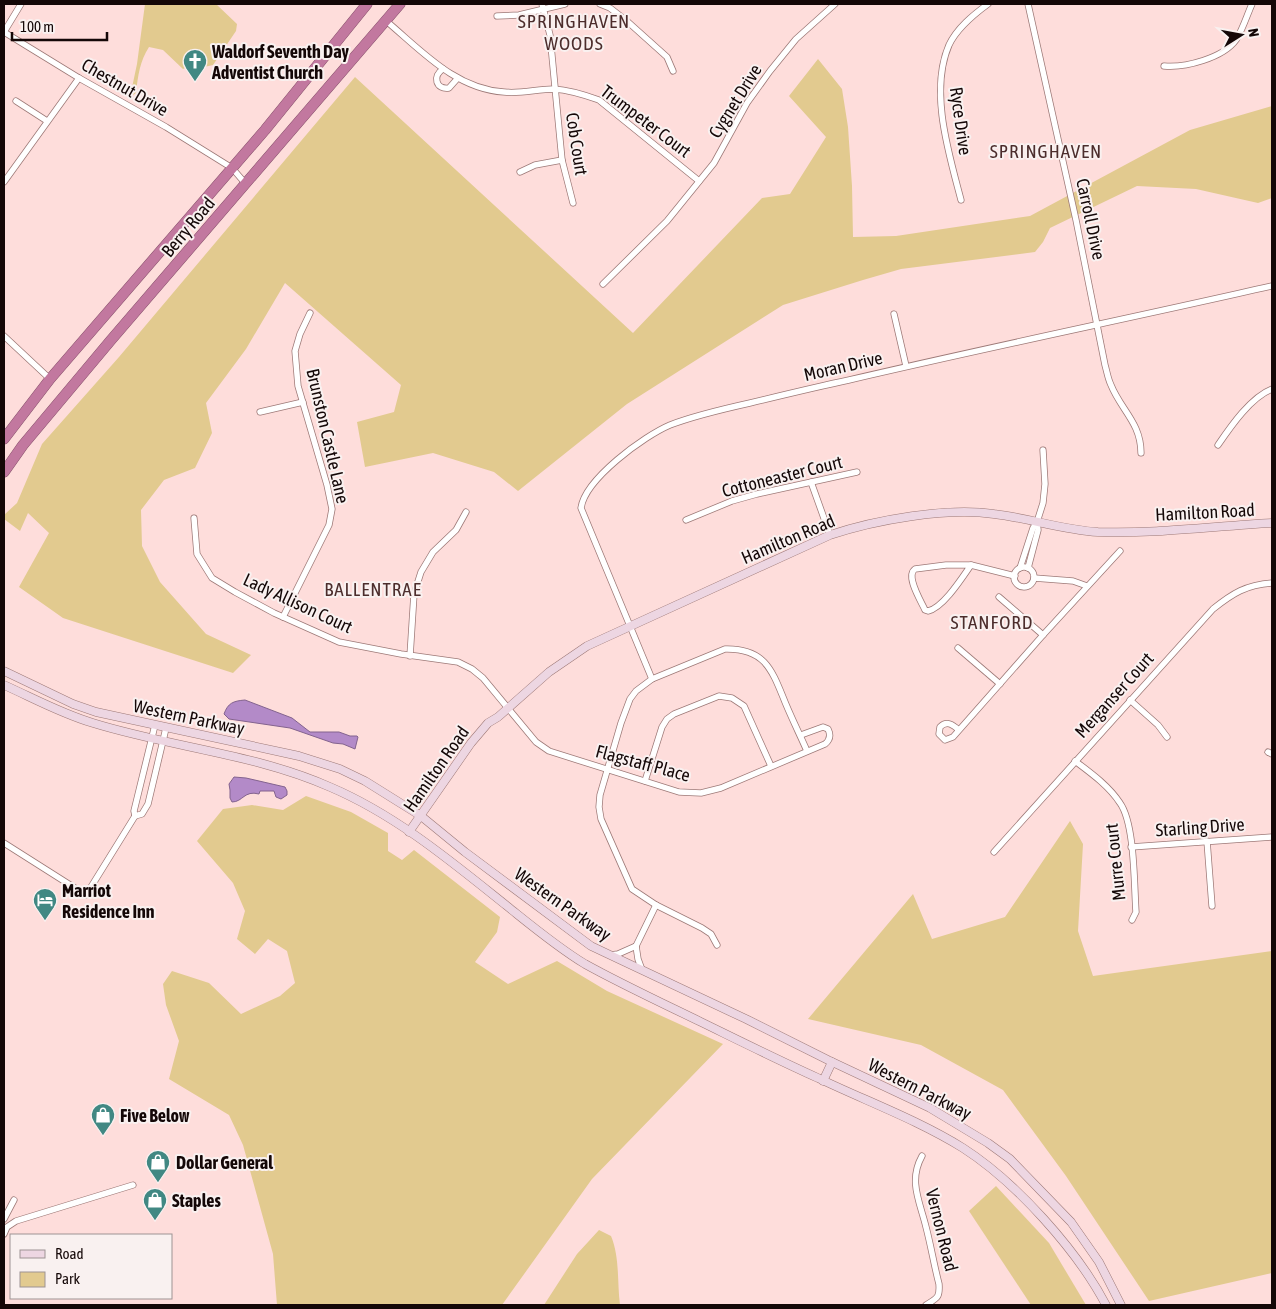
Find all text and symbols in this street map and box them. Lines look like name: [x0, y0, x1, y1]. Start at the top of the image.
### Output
scale bar: [12, 10, 108, 42]
district label: SPRINGHAVEN WOODS: [518, 10, 630, 54]
north arrow: [1216, 10, 1266, 60]
text: 100 m: [20, 18, 54, 35]
text: N: [1245, 27, 1262, 38]
place label: Waldorf Seventh Day Adventist Church: [211, 41, 350, 83]
church icon: Waldorf Seventh Day Adventist Church: [182, 48, 208, 82]
street label: Chestnut Drive: [78, 54, 172, 120]
street label: Cygnet Drive: [704, 60, 766, 142]
street label: Trumpeter Court: [597, 80, 695, 162]
street label: Ryce Drive: [946, 86, 976, 156]
street label: Cob Court: [562, 111, 592, 177]
district label: SPRINGHAVEN: [990, 140, 1102, 162]
street label: Carroll Drive: [1072, 176, 1110, 262]
street label: Berry Road: [157, 193, 219, 261]
street label: Moran Drive: [802, 347, 884, 385]
street label: Brunston Castle Lane: [302, 367, 354, 505]
street label: Cottoneaster Court: [720, 451, 844, 501]
street label: Hamilton Road: [1155, 499, 1255, 525]
street label: Hamilton Road: [738, 510, 838, 568]
street label: Lady Allison Court: [240, 569, 356, 637]
district label: BALLENTRAE: [324, 578, 422, 600]
district label: STANFORD: [951, 611, 1033, 633]
street label: Merganser Court: [1070, 648, 1158, 742]
street label: Western Parkway: [131, 695, 247, 739]
street label: Hamilton Road: [399, 722, 473, 816]
street label: Flagstaff Place: [593, 740, 693, 786]
street label: Starling Drive: [1155, 813, 1245, 841]
street label: Murre Court: [1101, 822, 1129, 902]
street label: Western Parkway: [511, 863, 615, 945]
place label: Marriot Residence Inn: [62, 880, 155, 922]
hotel icon: Marriot Residence Inn: [32, 887, 58, 921]
street label: Western Parkway: [865, 1054, 975, 1124]
shop icon: Five Below: [90, 1102, 116, 1136]
place label: Five Below: [120, 1105, 190, 1126]
shop icon: Dollar General: [145, 1149, 171, 1183]
place label: Dollar General: [176, 1152, 273, 1173]
street label: Vernon Road: [922, 1186, 962, 1274]
shop icon: Staples: [142, 1187, 168, 1221]
place label: Staples: [172, 1190, 221, 1211]
legend: [10, 1234, 172, 1299]
text: Road: [55, 1245, 84, 1262]
text: Park: [55, 1270, 80, 1287]

